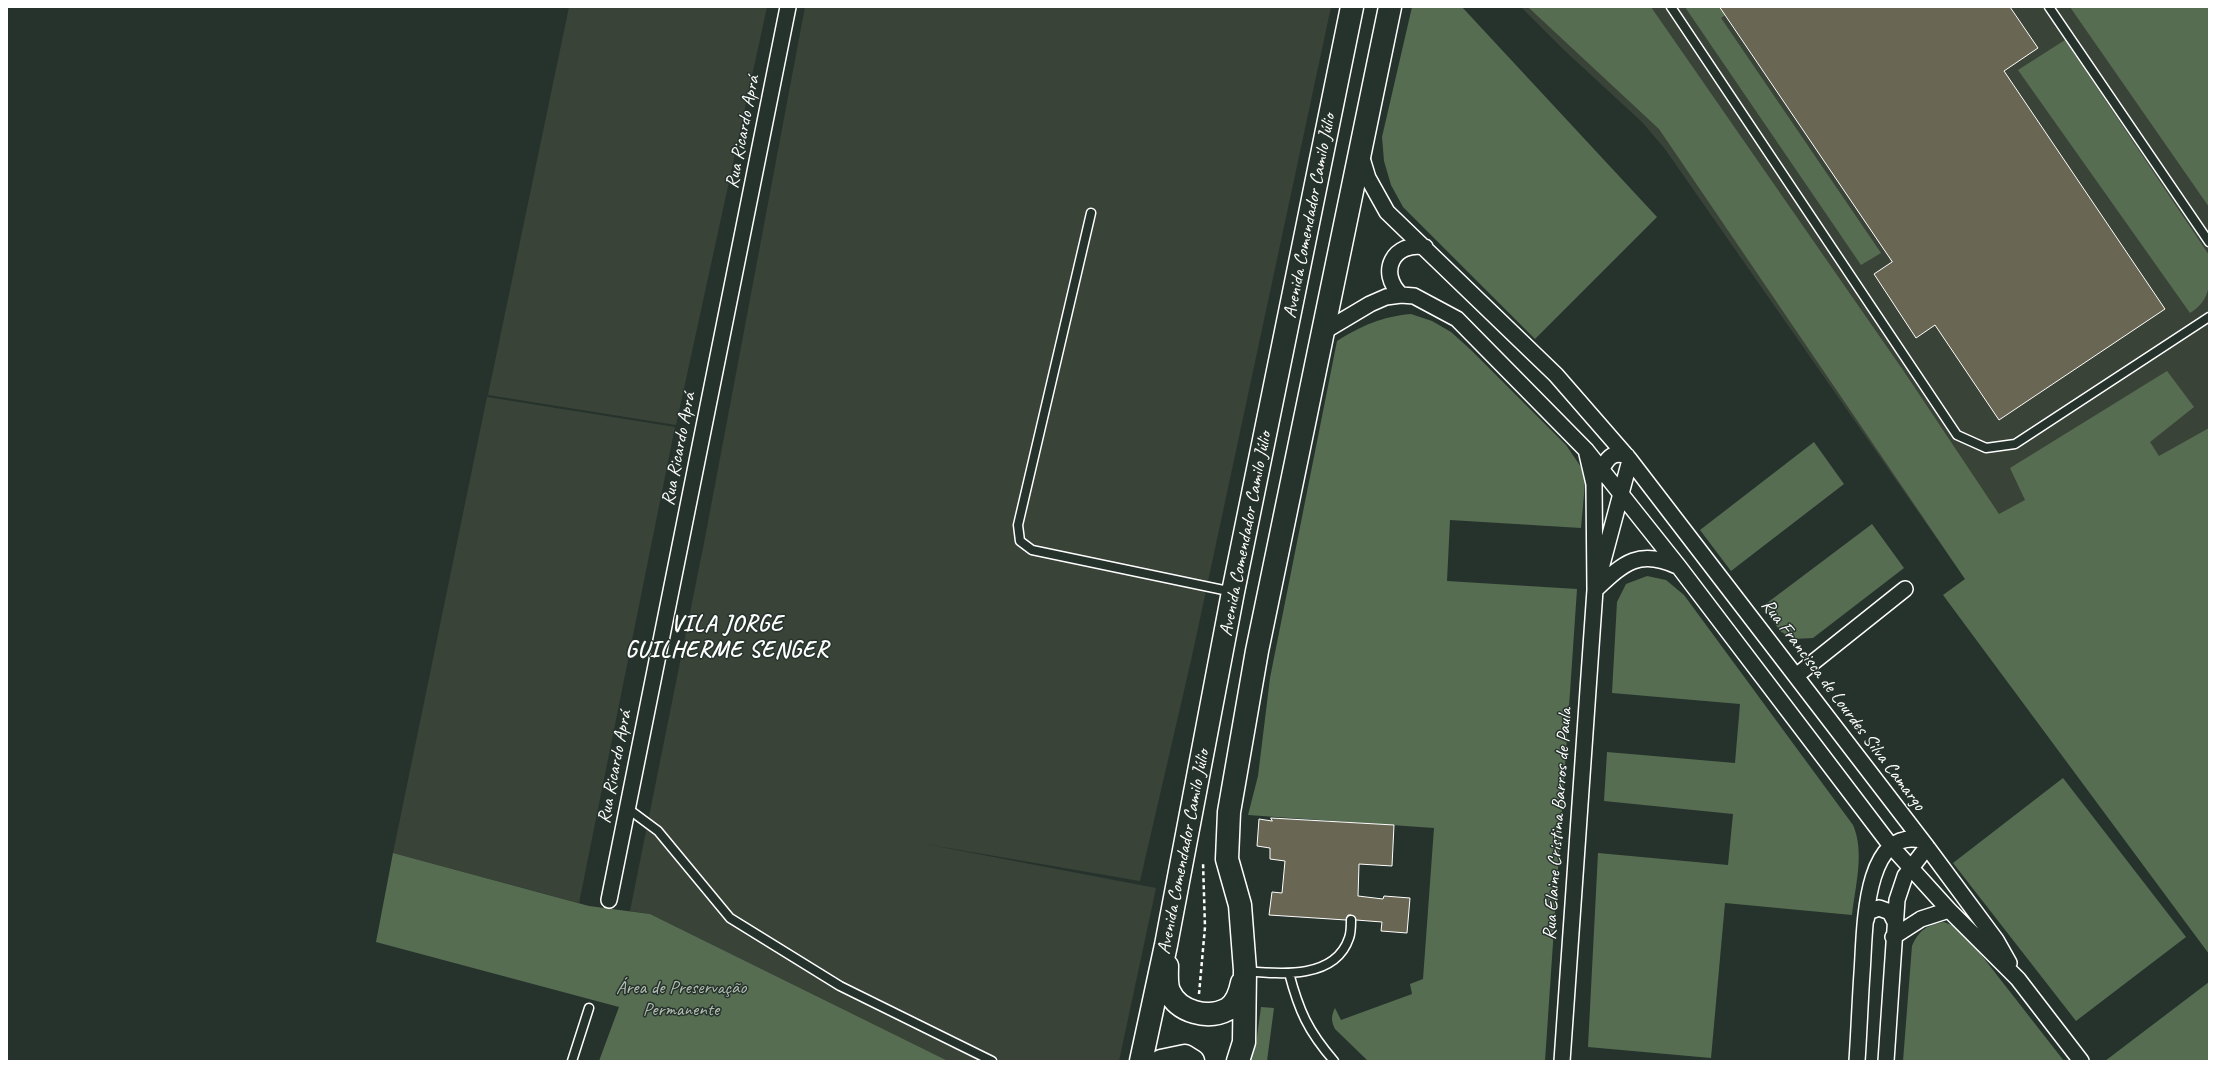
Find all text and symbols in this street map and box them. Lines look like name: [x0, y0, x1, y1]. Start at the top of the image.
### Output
street label: Rua Ricardo Aprá: [721, 74, 765, 190]
street label: Avenida Comendador Camilo Júlio: [1279, 112, 1341, 320]
street label: Rua Ricardo Aprá: [657, 391, 701, 507]
street label: Avenida Comendador Camilo Júlio: [1215, 430, 1277, 638]
street label: Rua Francisca de Lourdes Silva Camargo: [1756, 595, 1930, 815]
district label: VILA JORGE GUILHERME SENGER: [625, 611, 829, 665]
street label: Rua Elaine Cristina Barros de Paula: [1539, 707, 1577, 941]
street label: Rua Ricardo Aprá: [593, 709, 637, 825]
street label: Avenida Comendador Camilo Júlio: [1153, 748, 1215, 956]
park label: Área de Preservação Permanente: [616, 977, 746, 1021]

